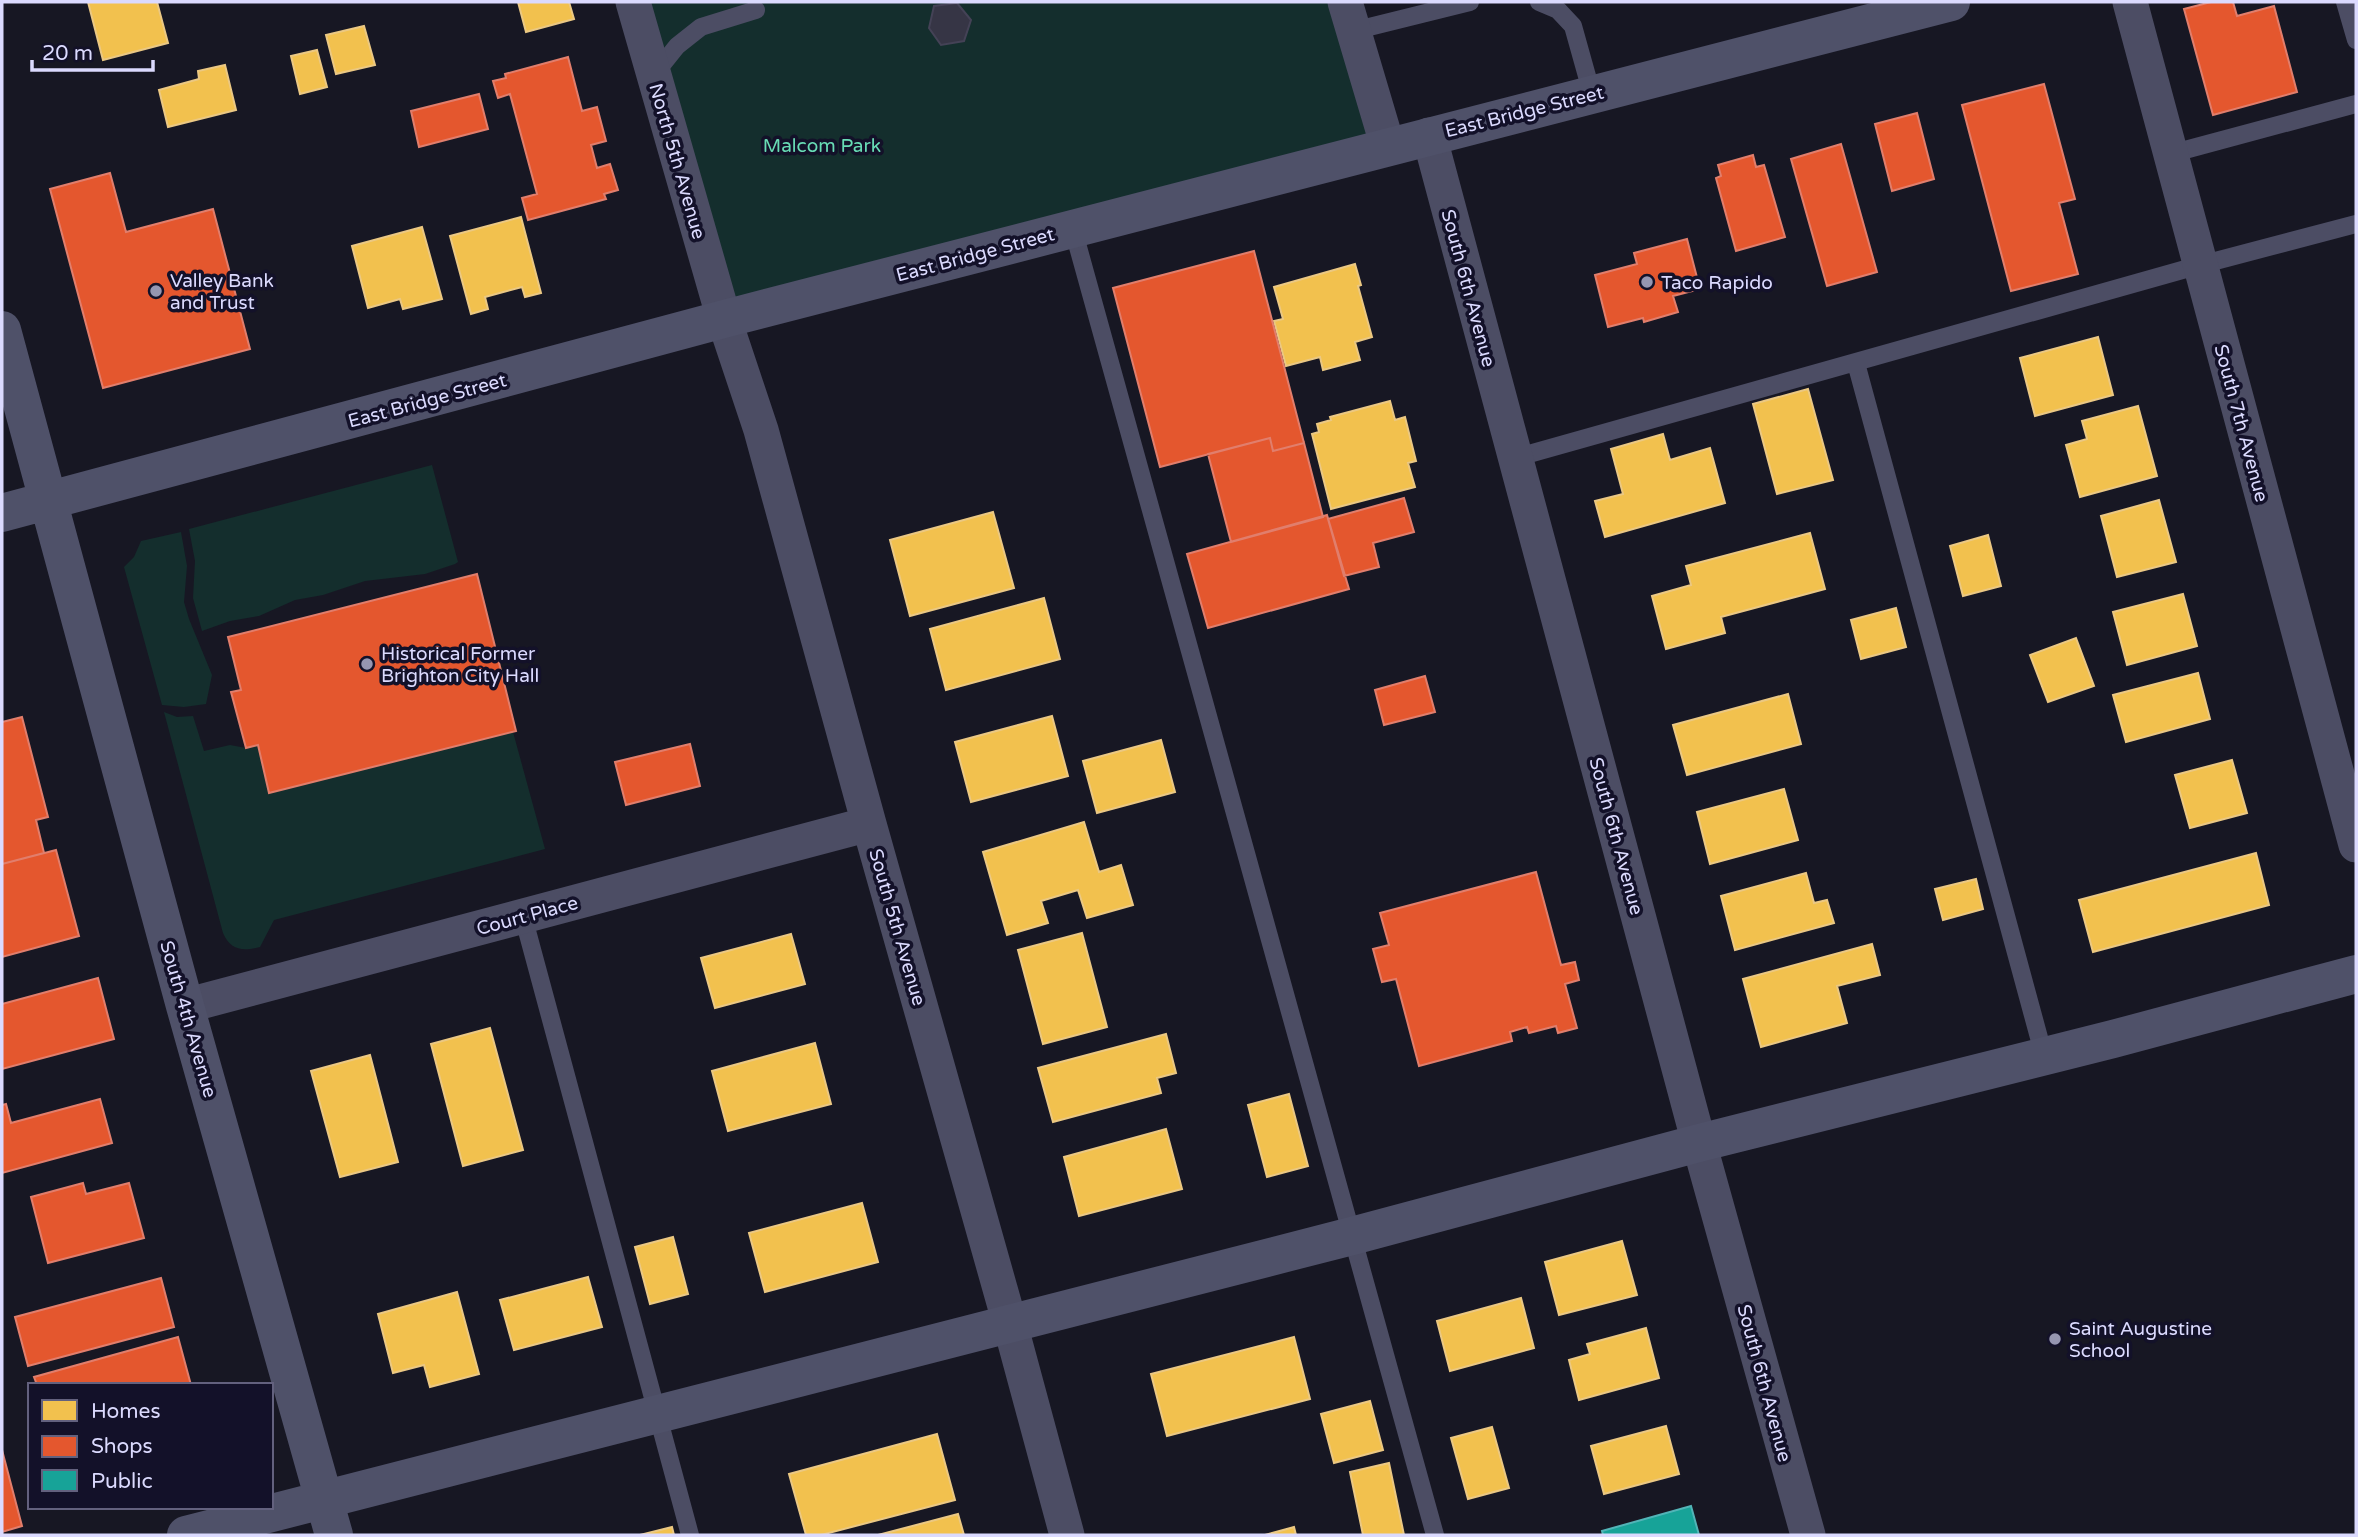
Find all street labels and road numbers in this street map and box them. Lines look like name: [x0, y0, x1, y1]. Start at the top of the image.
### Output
street label: North 5th Avenue: [644, 81, 710, 242]
street label: East Bridge Street: [1443, 82, 1606, 142]
street label: South 6th Avenue: [1436, 207, 1500, 369]
street label: East Bridge Street: [894, 223, 1057, 287]
street label: South 7th Avenue: [2209, 342, 2273, 504]
street label: East Bridge Street: [346, 369, 509, 433]
street label: South 6th Avenue: [1584, 755, 1648, 917]
street label: South 5th Avenue: [864, 846, 930, 1008]
street label: Court Place: [474, 892, 581, 940]
street label: South 4th Avenue: [155, 938, 221, 1100]
street label: South 6th Avenue: [1732, 1302, 1796, 1464]

